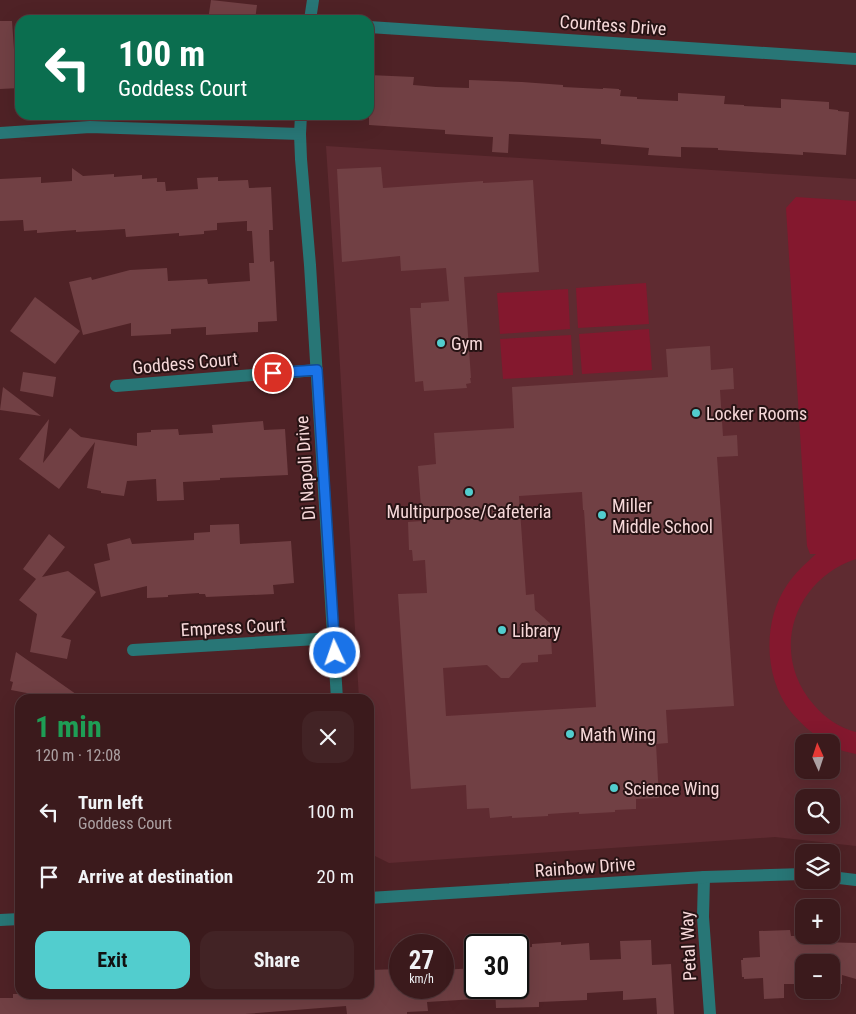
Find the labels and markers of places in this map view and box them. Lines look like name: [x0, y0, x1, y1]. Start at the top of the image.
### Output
place label: Gym: [451, 333, 483, 354]
marker: Gym: [435, 337, 447, 349]
pin: [252, 352, 294, 394]
place label: Locker Rooms: [706, 403, 807, 424]
marker: Locker Rooms: [690, 407, 702, 419]
marker: Multipurpose/Cafeteria: [463, 486, 475, 498]
place label: Miller Middle School: [612, 495, 713, 537]
place label: Multipurpose/Cafeteria: [387, 501, 551, 522]
marker: Miller Middle School: [596, 509, 608, 521]
place label: Library: [512, 620, 561, 641]
marker: Library: [496, 624, 508, 636]
place label: Math Wing: [580, 724, 656, 745]
marker: Math Wing: [564, 728, 576, 740]
place label: Science Wing: [624, 778, 719, 799]
marker: Science Wing: [608, 782, 620, 794]

